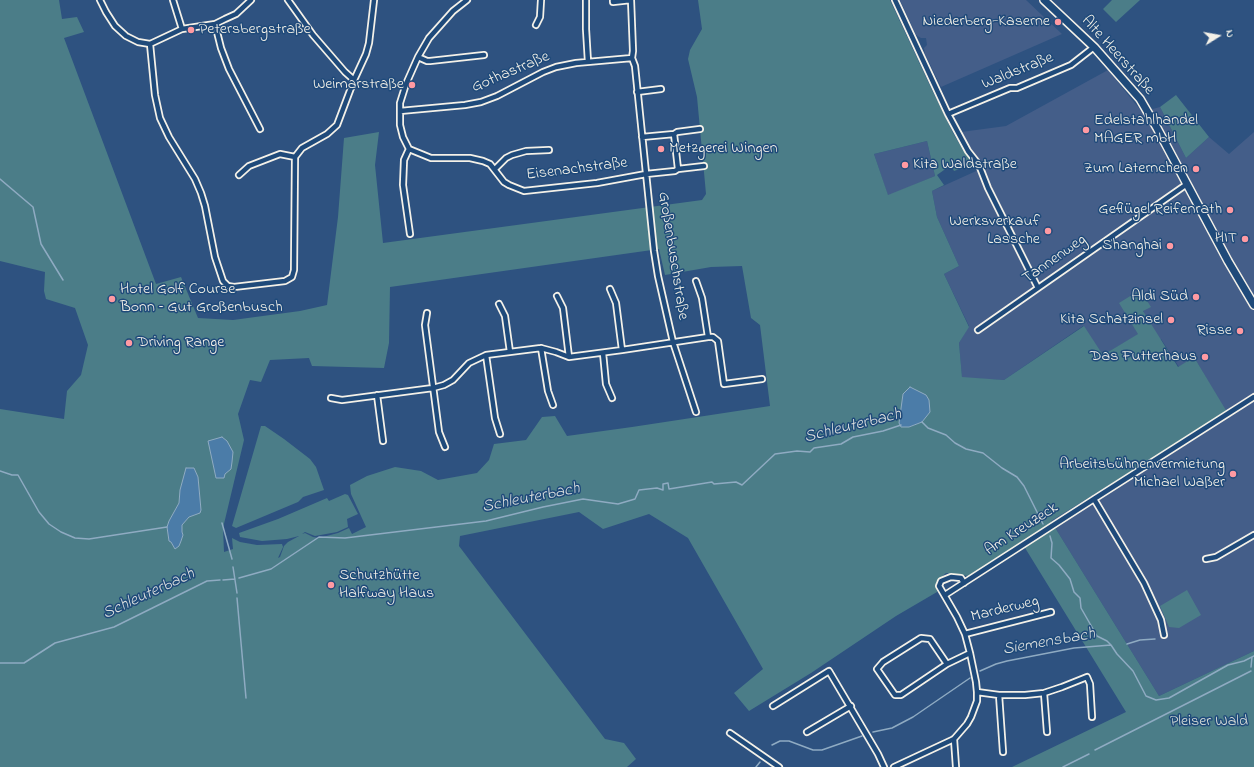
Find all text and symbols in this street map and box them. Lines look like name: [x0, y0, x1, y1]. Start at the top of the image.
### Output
place label: Niederberg-Kaserne: [923, 12, 1050, 32]
street label: Alte Heerstraße: [1076, 12, 1158, 100]
north arrow: [1198, 16, 1238, 56]
marker: Niederberg-Kaserne: [1053, 17, 1063, 27]
place label: Petersbergstraße: [199, 20, 311, 40]
marker: Petersbergstraße: [186, 25, 196, 35]
text: N: [1221, 29, 1238, 39]
street label: Gothastraße: [469, 48, 553, 98]
street label: Waldstraße: [979, 49, 1057, 95]
place label: Weimarstraße: [313, 75, 404, 95]
marker: Weimarstraße: [407, 80, 417, 90]
place label: Edelstahlhandel MAGER mbH: [1094, 111, 1198, 149]
marker: Edelstahlhandel MAGER mbH: [1081, 125, 1091, 135]
place label: Metzgerei Wingen: [669, 139, 778, 159]
marker: Metzgerei Wingen: [656, 144, 666, 154]
street label: Eisenachstraße: [525, 154, 629, 186]
place label: Kita Waldstraße: [913, 155, 1017, 175]
place label: Zum Laternchen: [1084, 159, 1188, 179]
marker: Kita Waldstraße: [900, 160, 910, 170]
marker: Zum Laternchen: [1191, 164, 1201, 174]
street label: Großenbuschstraße: [652, 191, 692, 321]
place label: Geflügel Reifenrath: [1099, 200, 1222, 220]
marker: Geflügel Reifenrath: [1225, 205, 1235, 215]
place label: Werksverkauf Lassche: [949, 212, 1040, 250]
marker: Werksverkauf Lassche: [1043, 226, 1053, 236]
place label: HIT: [1215, 229, 1237, 249]
street label: Tannenweg: [1019, 231, 1091, 289]
marker: HIT: [1240, 234, 1250, 244]
place label: Shanghai: [1102, 236, 1162, 256]
marker: Shanghai: [1165, 241, 1175, 251]
place label: Hotel Golf Course Bonn – Gut Großenbusch: [120, 280, 283, 318]
place label: Aldi Süd: [1131, 287, 1188, 307]
marker: Aldi Süd: [1191, 292, 1201, 302]
marker: Hotel Golf Course Bonn – Gut Großenbusch: [107, 294, 117, 304]
place label: Kita Schatzinsel: [1060, 310, 1163, 330]
marker: Kita Schatzinsel: [1166, 315, 1176, 325]
place label: Risse: [1197, 321, 1232, 341]
marker: Risse: [1235, 326, 1245, 336]
place label: Driving Range: [137, 333, 224, 353]
marker: Driving Range: [124, 338, 134, 348]
place label: Das Futterhaus: [1090, 347, 1197, 367]
marker: Das Futterhaus: [1200, 352, 1210, 362]
water label: Schleuterbach: [802, 405, 904, 449]
place label: Arbeitsbühnenvermietung Michael Waßer: [1059, 455, 1225, 493]
marker: Arbeitsbühnenvermietung Michael Waßer: [1228, 469, 1238, 479]
water label: Schleuterbach: [480, 480, 582, 518]
street label: Am Kreuzeck: [982, 499, 1062, 561]
water label: Schleuterbach: [100, 565, 198, 625]
place label: Schutzhütte Halfway Haus: [339, 566, 434, 604]
marker: Schutzhütte Halfway Haus: [326, 580, 336, 590]
street label: Marderweg: [969, 592, 1041, 628]
water label: Siemensbach: [1001, 625, 1097, 661]
park label: Pleiser Wald: [1170, 712, 1248, 732]

